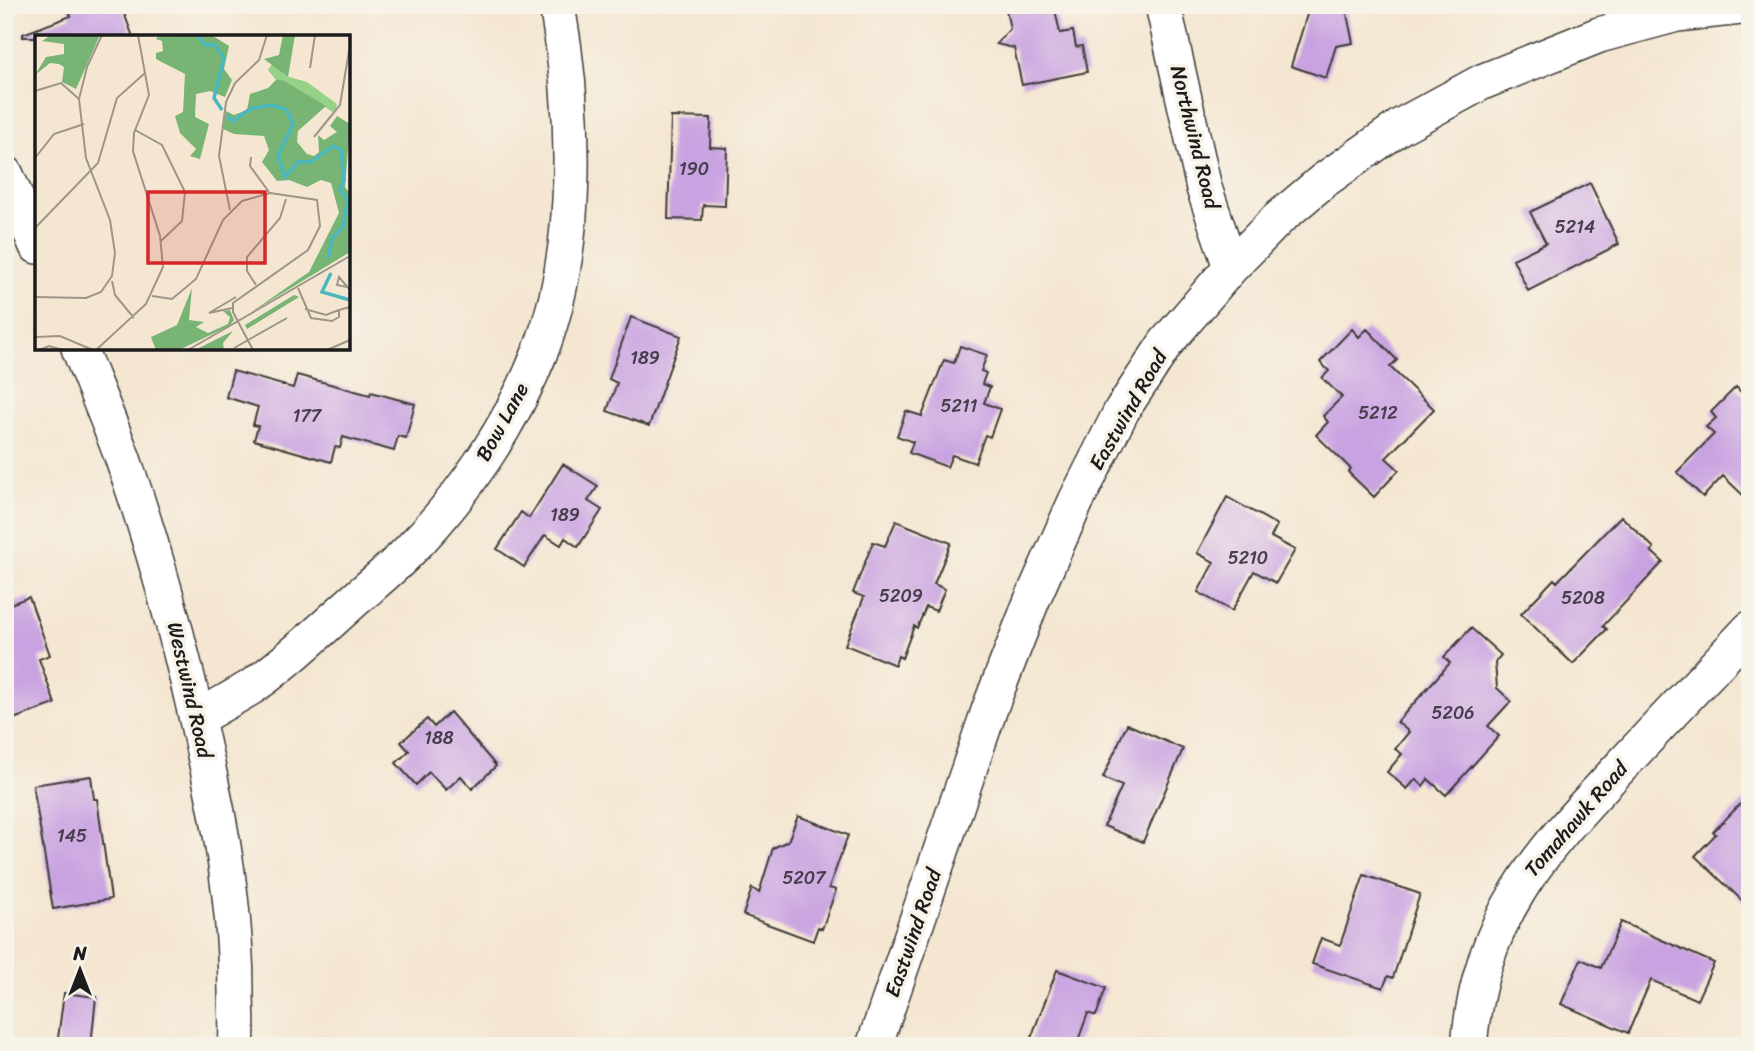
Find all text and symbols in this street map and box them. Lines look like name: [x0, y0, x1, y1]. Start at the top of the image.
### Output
inset map: [35, 35, 350, 350]
street label: Northwind Road: [1159, 61, 1232, 215]
house number: 190: [679, 153, 709, 185]
house number: 5214: [1555, 211, 1595, 243]
street label: Eastwind Road: [1078, 341, 1179, 477]
house number: 189: [630, 342, 660, 374]
street label: Bow Lane: [465, 375, 539, 469]
house number: 5211: [941, 390, 978, 422]
house number: 5212: [1358, 397, 1398, 429]
house number: 177: [293, 400, 323, 432]
house number: 189: [550, 499, 580, 531]
house number: 5210: [1228, 542, 1268, 574]
house number: 5209: [879, 580, 923, 612]
house number: 5208: [1561, 582, 1605, 614]
street label: Westwind Road: [156, 618, 225, 764]
house number: 5206: [1432, 697, 1474, 729]
house number: 188: [424, 722, 454, 754]
street label: Tomahawk Road: [1514, 750, 1639, 886]
house number: 145: [57, 820, 87, 852]
house number: 5207: [782, 862, 827, 894]
street label: Eastwind Road: [873, 862, 953, 1003]
north arrow: [46, 936, 116, 1006]
text: N: [72, 937, 87, 970]

